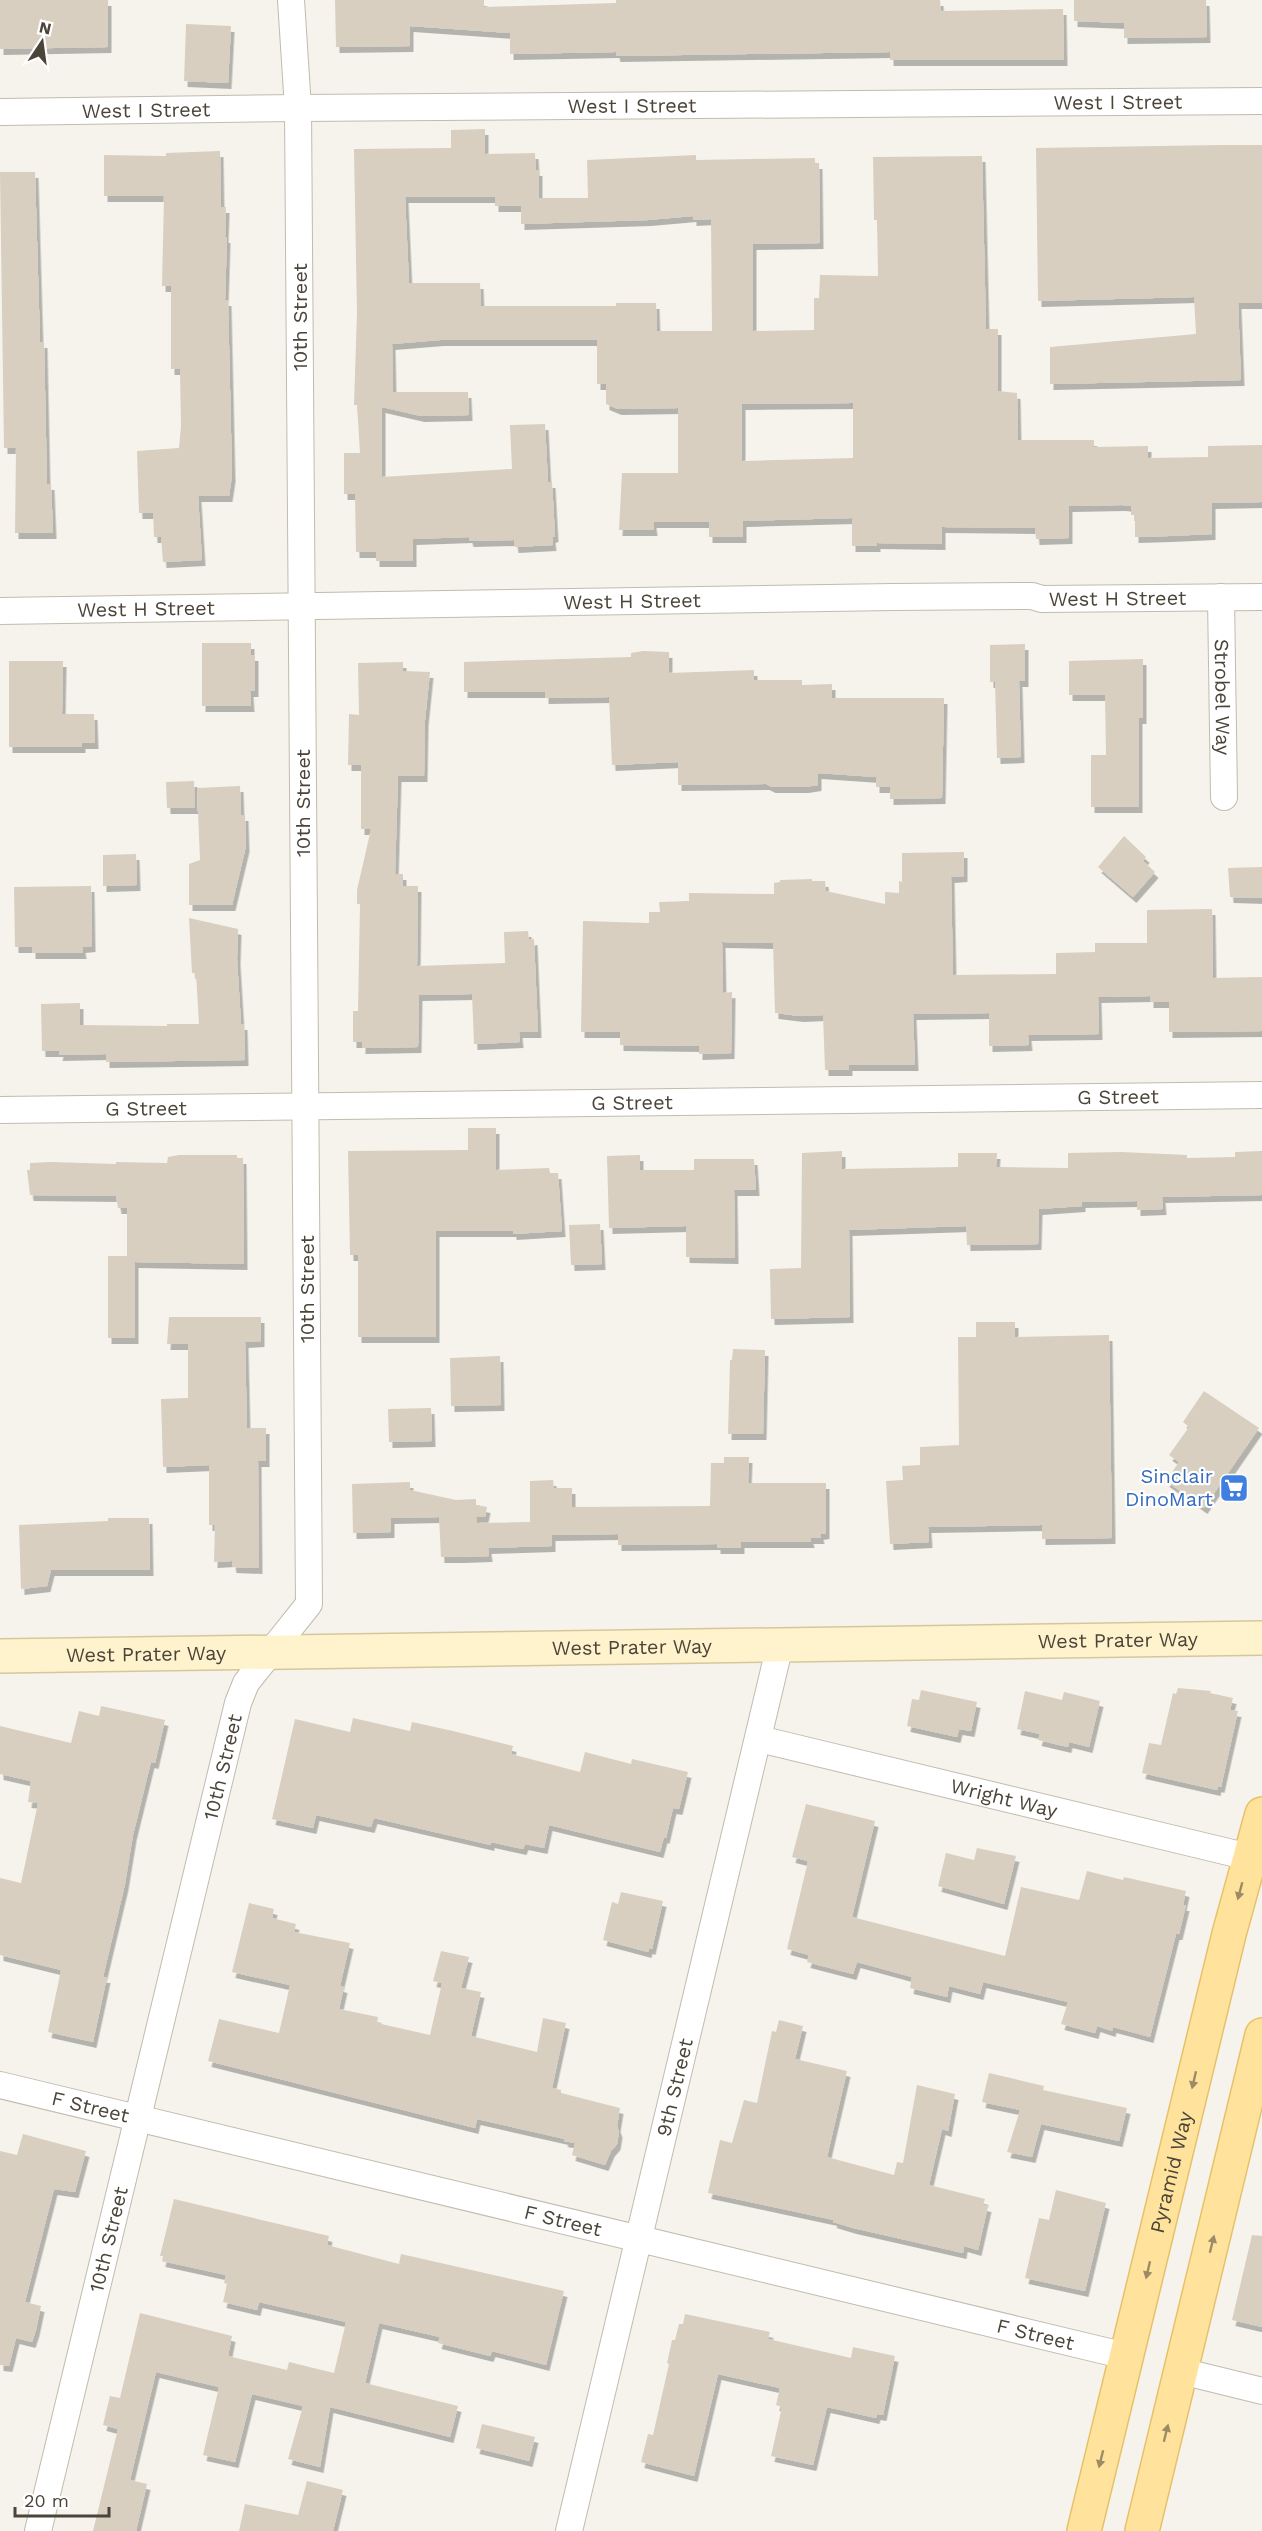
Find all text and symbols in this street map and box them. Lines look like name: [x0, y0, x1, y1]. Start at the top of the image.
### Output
north arrow: [12, 12, 72, 72]
text: N: [37, 17, 53, 38]
street label: West I Street: [1053, 90, 1183, 115]
street label: West I Street: [567, 93, 697, 118]
street label: West I Street: [81, 97, 211, 123]
street label: 10th Street: [288, 262, 312, 371]
street label: West H Street: [1049, 586, 1187, 611]
street label: West H Street: [563, 588, 702, 614]
street label: West H Street: [77, 596, 216, 622]
street label: Strobel Way: [1210, 639, 1235, 756]
street label: 10th Street: [291, 748, 315, 857]
street label: G Street: [1077, 1084, 1159, 1109]
street label: G Street: [591, 1090, 673, 1115]
street label: G Street: [105, 1096, 188, 1121]
street label: 10th Street: [295, 1234, 319, 1343]
place label: Sinclair DinoMart: [1125, 1464, 1214, 1511]
supermarket icon: Sinclair DinoMart: [1218, 1472, 1250, 1504]
street label: West Prater Way: [1038, 1627, 1199, 1653]
street label: West Prater Way: [552, 1634, 713, 1660]
street label: West Prater Way: [66, 1641, 227, 1667]
street label: 10th Street: [198, 1711, 247, 1822]
street label: Wright Way: [948, 1774, 1061, 1823]
one-way arrow: [1235, 1882, 1245, 1900]
street label: 9th Street: [651, 2035, 698, 2139]
one-way arrow: [1188, 2071, 1198, 2089]
street label: F Street: [49, 2086, 132, 2128]
street label: Pyramid Way: [1145, 2108, 1198, 2236]
street label: 10th Street: [84, 2183, 133, 2295]
street label: F Street: [522, 2200, 605, 2242]
one-way arrow: [1207, 2235, 1217, 2253]
one-way arrow: [1143, 2261, 1152, 2280]
street label: F Street: [994, 2313, 1077, 2355]
one-way arrow: [1161, 2424, 1171, 2443]
one-way arrow: [1095, 2450, 1105, 2468]
scale bar: [15, 2480, 110, 2518]
text: 20 m: [24, 2490, 69, 2511]

